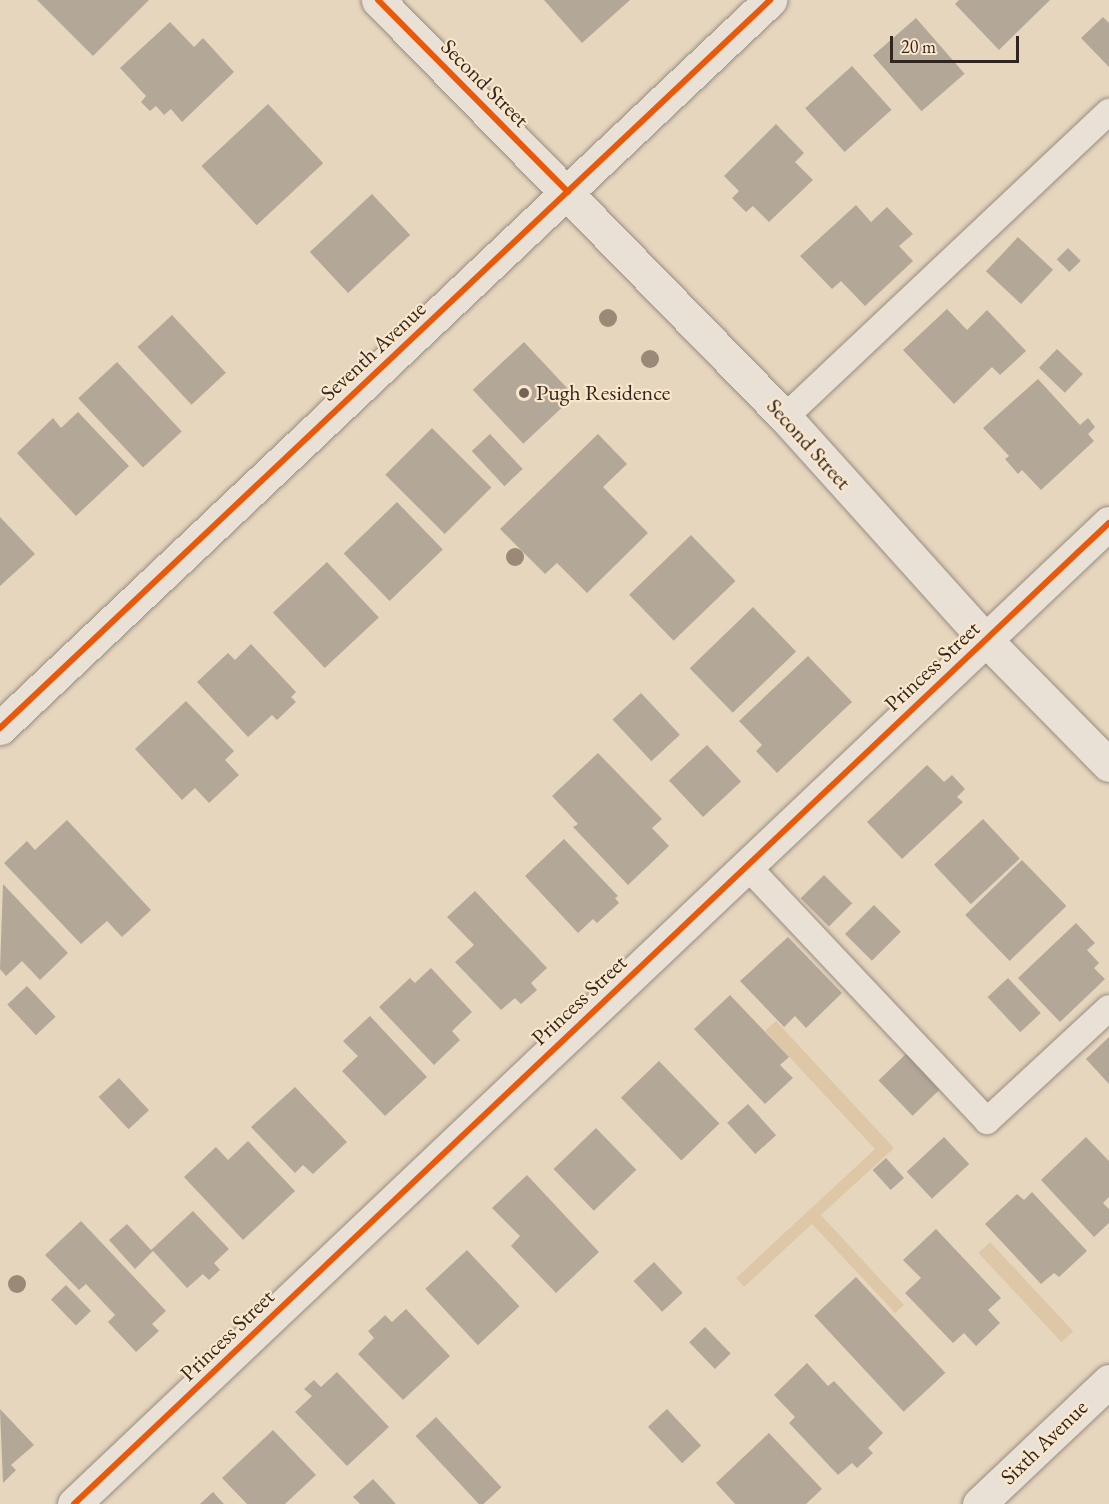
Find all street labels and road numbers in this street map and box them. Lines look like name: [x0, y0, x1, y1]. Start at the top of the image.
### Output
street label: Second Street: [436, 34, 534, 132]
street label: Seventh Avenue: [315, 296, 431, 406]
street label: Second Street: [761, 393, 857, 495]
street label: Princess Street: [879, 615, 985, 717]
street label: Princess Street: [526, 949, 632, 1051]
street label: Princess Street: [174, 1284, 280, 1386]
street label: Sixth Avenue: [995, 1394, 1093, 1490]

